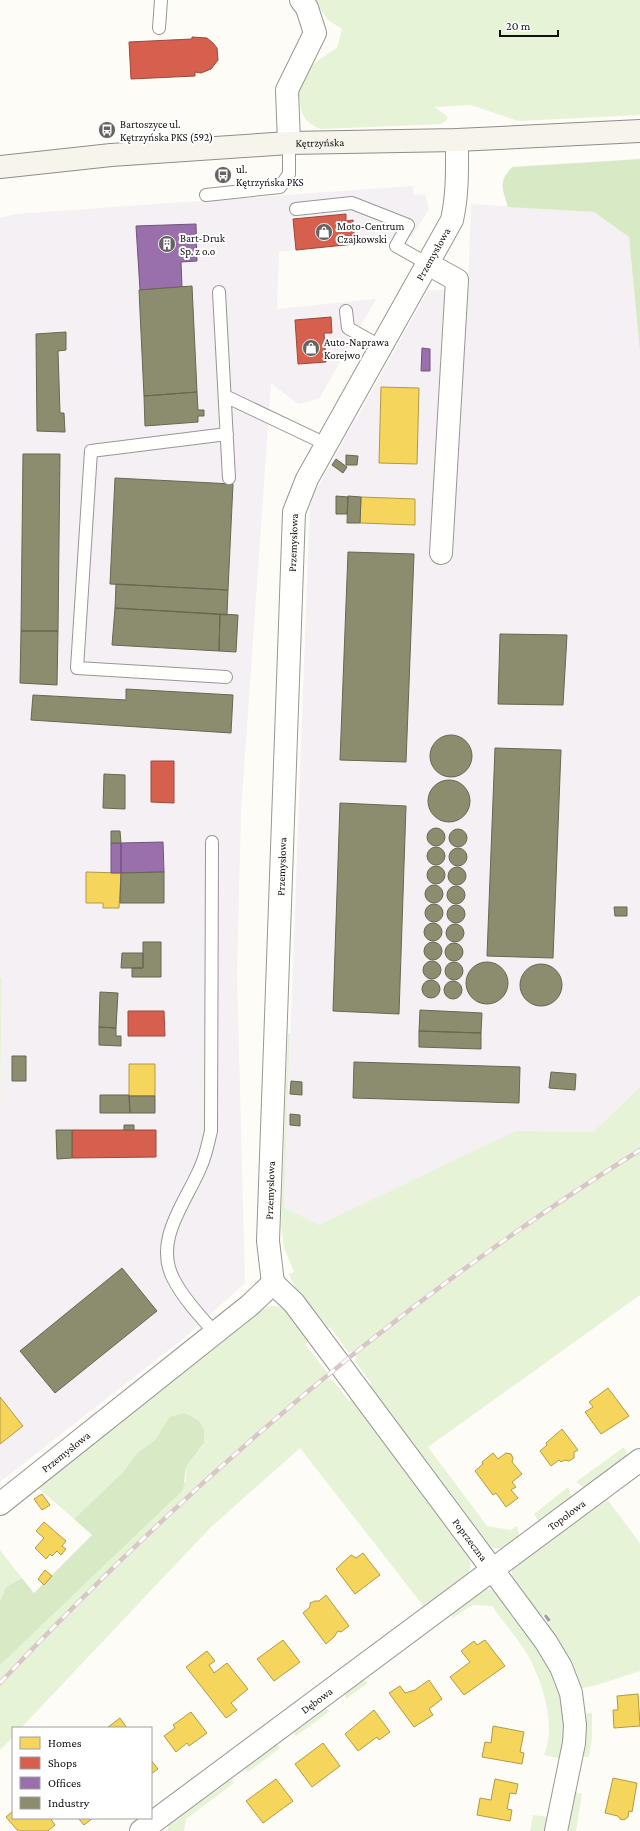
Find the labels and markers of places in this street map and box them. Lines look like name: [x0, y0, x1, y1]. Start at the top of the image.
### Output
place label: Bartoszyce ul. Kętrzyńska PKS (592): [120, 118, 213, 144]
bus stop icon: Bartoszyce ul. Kętrzyńska PKS (592): [97, 120, 117, 140]
place label: ul. Kętrzyńska PKS: [236, 163, 304, 189]
bus stop icon: ul. Kętrzyńska PKS: [213, 165, 233, 185]
place label: Moto-Centrum Czajkowski: [337, 220, 404, 246]
shop icon: Moto-Centrum Czajkowski: [314, 222, 334, 242]
place label: Bart-Druk Sp. z o.o: [180, 232, 226, 258]
building icon: Bart-Druk Sp. z o.o: [157, 234, 177, 254]
place label: Auto-Naprawa Korejwo: [324, 336, 389, 362]
shop icon: Auto-Naprawa Korejwo: [301, 338, 321, 358]

